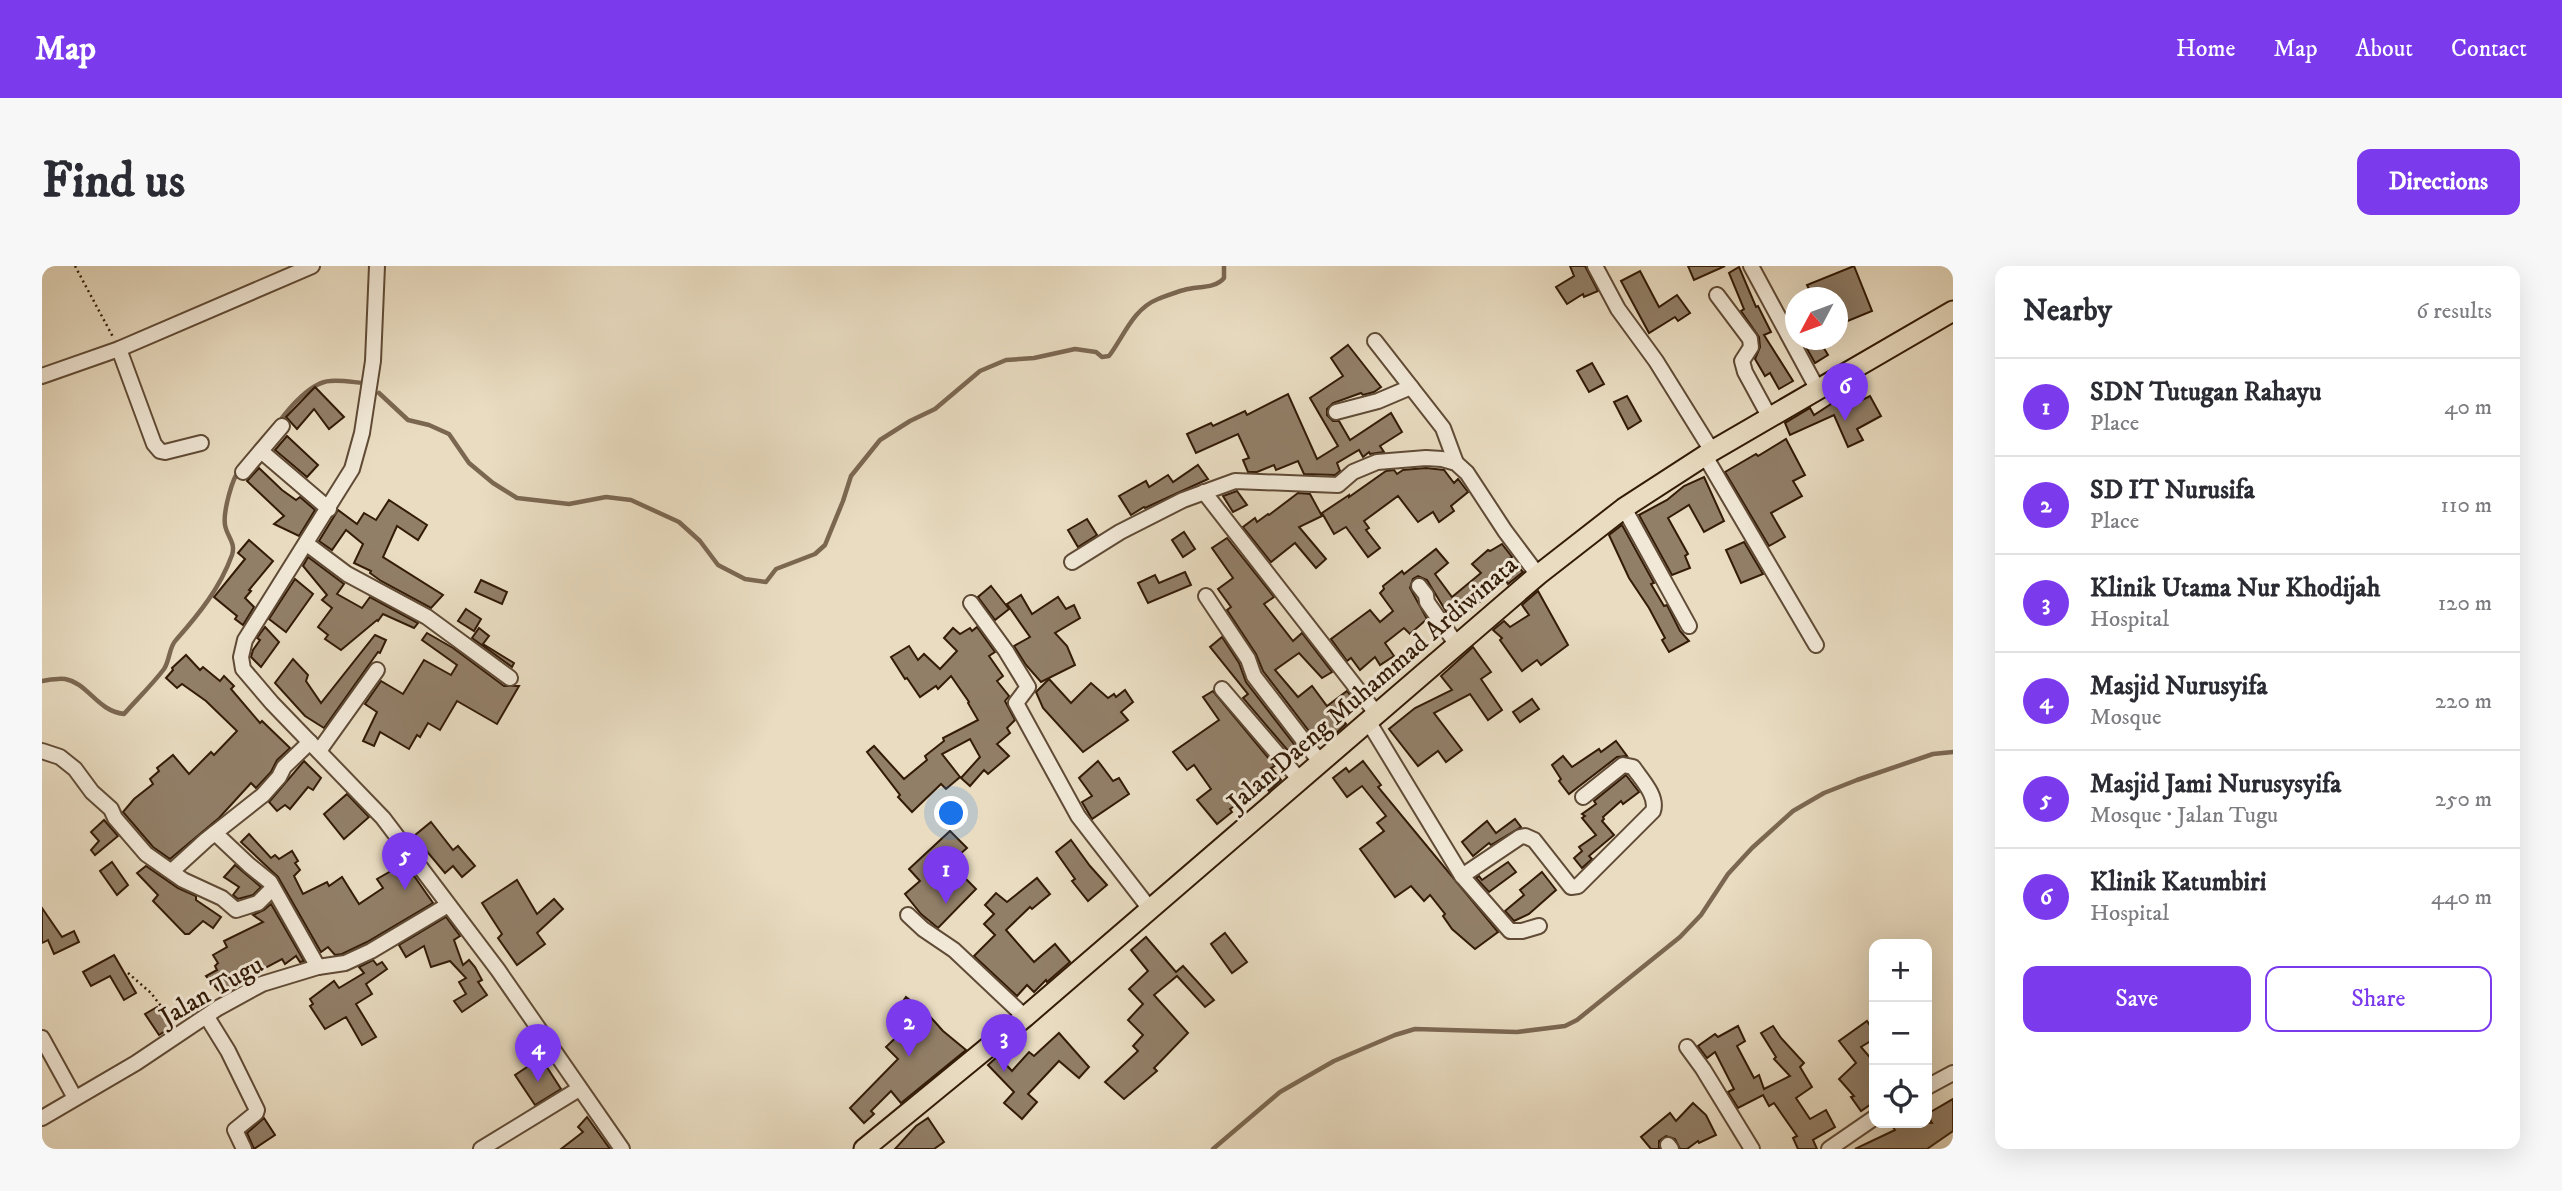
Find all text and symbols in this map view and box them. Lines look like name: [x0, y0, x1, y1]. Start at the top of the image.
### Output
text: Map: [35, 29, 96, 70]
text: Home: [2176, 34, 2235, 64]
text: Map: [2273, 34, 2318, 64]
text: About: [2356, 34, 2413, 64]
text: Contact: [2451, 34, 2527, 64]
button: Directions: [2357, 149, 2520, 215]
text: Find us: [42, 151, 185, 213]
north arrow: [1785, 287, 1848, 350]
text: Nearby: [2023, 293, 2112, 330]
text: 6 results: [2416, 297, 2492, 326]
pin: 6: [1822, 363, 1868, 421]
text: SDN Tutugan Rahayu: [2090, 376, 2321, 409]
text: 1: [2042, 393, 2050, 422]
text: 40 m: [2444, 393, 2492, 422]
text: Place: [2090, 409, 2139, 438]
text: SD IT Nurusifa: [2090, 474, 2255, 507]
text: 2: [2040, 491, 2052, 520]
text: 110 m: [2441, 491, 2492, 520]
text: Place: [2090, 507, 2139, 536]
street label: Jalan Daeng Muhammad Ardiwinata: [1219, 549, 1525, 821]
text: Klinik Utama Nur Khodijah: [2090, 572, 2380, 605]
text: 3: [2042, 589, 2050, 618]
text: 120 m: [2438, 589, 2492, 618]
text: Hospital: [2090, 605, 2169, 634]
text: Masjid Nurusyifa: [2090, 670, 2268, 703]
text: 4: [2039, 687, 2053, 716]
text: 220 m: [2435, 687, 2492, 716]
text: Mosque: [2090, 703, 2162, 732]
text: Masjid Jami Nurusysyifa: [2090, 768, 2341, 801]
text: 5: [2040, 785, 2052, 814]
text: 250 m: [2435, 785, 2492, 814]
your location: [934, 796, 968, 830]
text: Mosque · Jalan Tugu: [2090, 801, 2278, 830]
pin: 5: [382, 832, 428, 890]
pin: 1: [923, 846, 969, 904]
text: Klinik Katumbiri: [2090, 866, 2266, 899]
text: 6: [2040, 883, 2052, 912]
text: 440 m: [2431, 883, 2492, 912]
text: Hospital: [2090, 899, 2169, 928]
map controls: [1869, 939, 1932, 1128]
button: +: [1869, 939, 1932, 1002]
street label: Jalan Tugu: [152, 948, 270, 1035]
button: Save: [2023, 966, 2251, 1032]
button: Share: [2265, 966, 2492, 1032]
pin: 2: [886, 999, 932, 1057]
button: −: [1869, 1002, 1932, 1065]
pin: 3: [981, 1014, 1027, 1072]
pin: 4: [515, 1024, 561, 1082]
button: locate: [1869, 1065, 1932, 1128]

